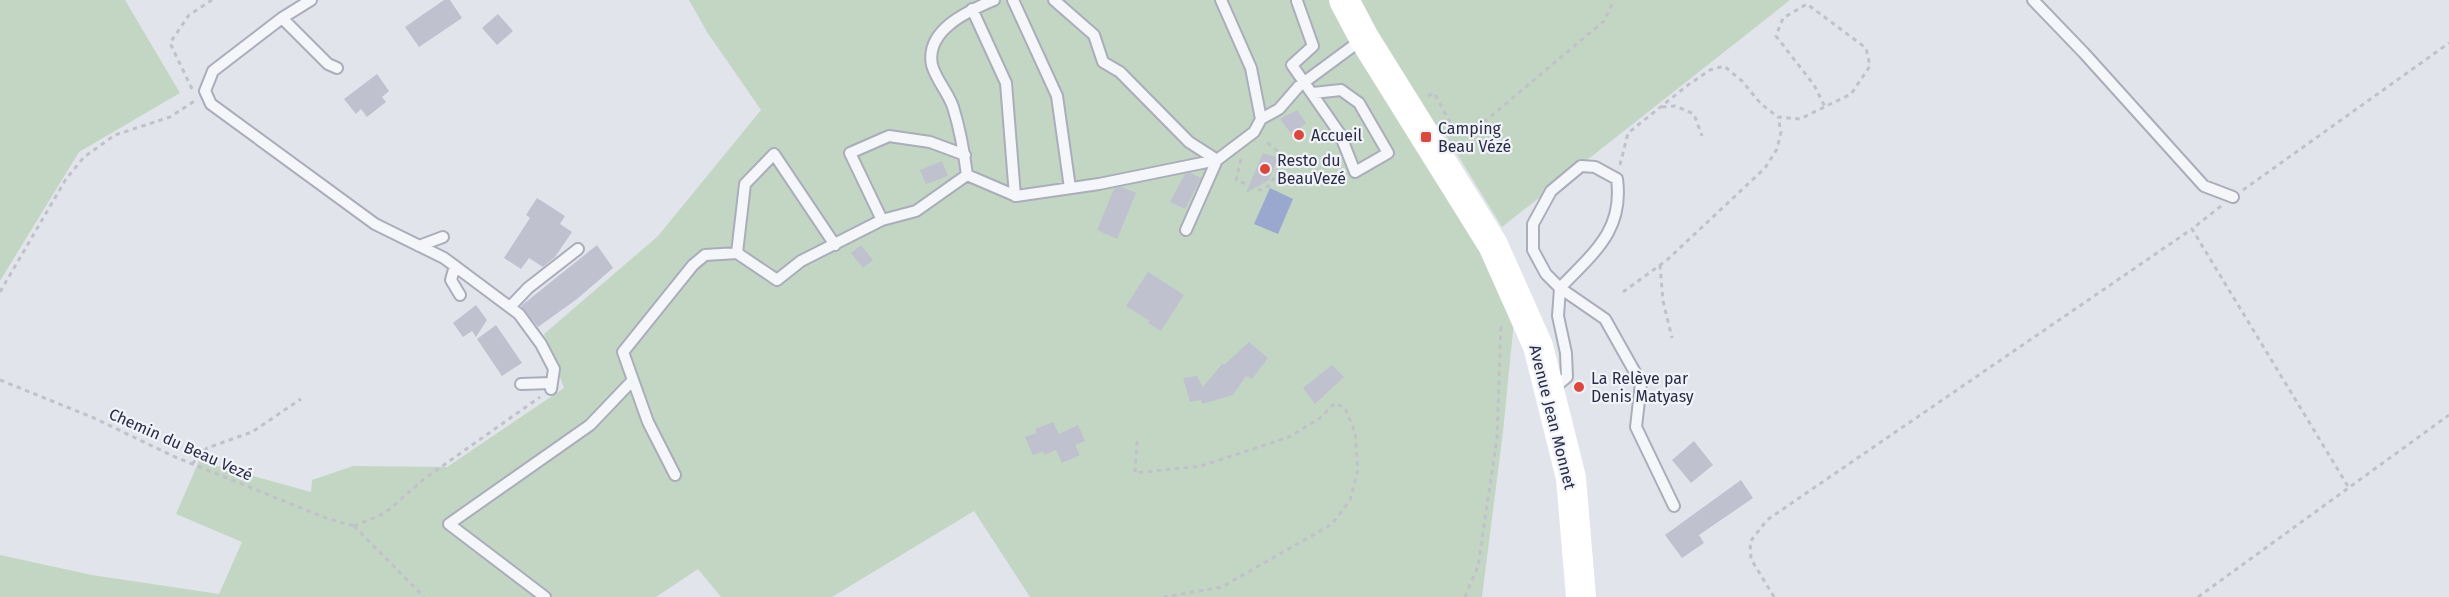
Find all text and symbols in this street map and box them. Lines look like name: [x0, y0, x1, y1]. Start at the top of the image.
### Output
place label: Camping Beau Vézé: [1438, 119, 1511, 156]
place label: Accueil: [1311, 126, 1363, 145]
marker: Accueil: [1292, 128, 1306, 142]
marker: Camping Beau Vézé: [1419, 130, 1433, 144]
place label: Resto du BeauVezé: [1277, 151, 1346, 188]
marker: Resto du BeauVezé: [1258, 162, 1272, 176]
street label: Avenue Jean Monnet: [1525, 343, 1580, 492]
place label: La Relève par Denis Matyasy: [1591, 369, 1694, 406]
marker: La Relève par Denis Matyasy: [1572, 380, 1586, 394]
street label: Chemin du Beau Vezé: [106, 404, 256, 485]

